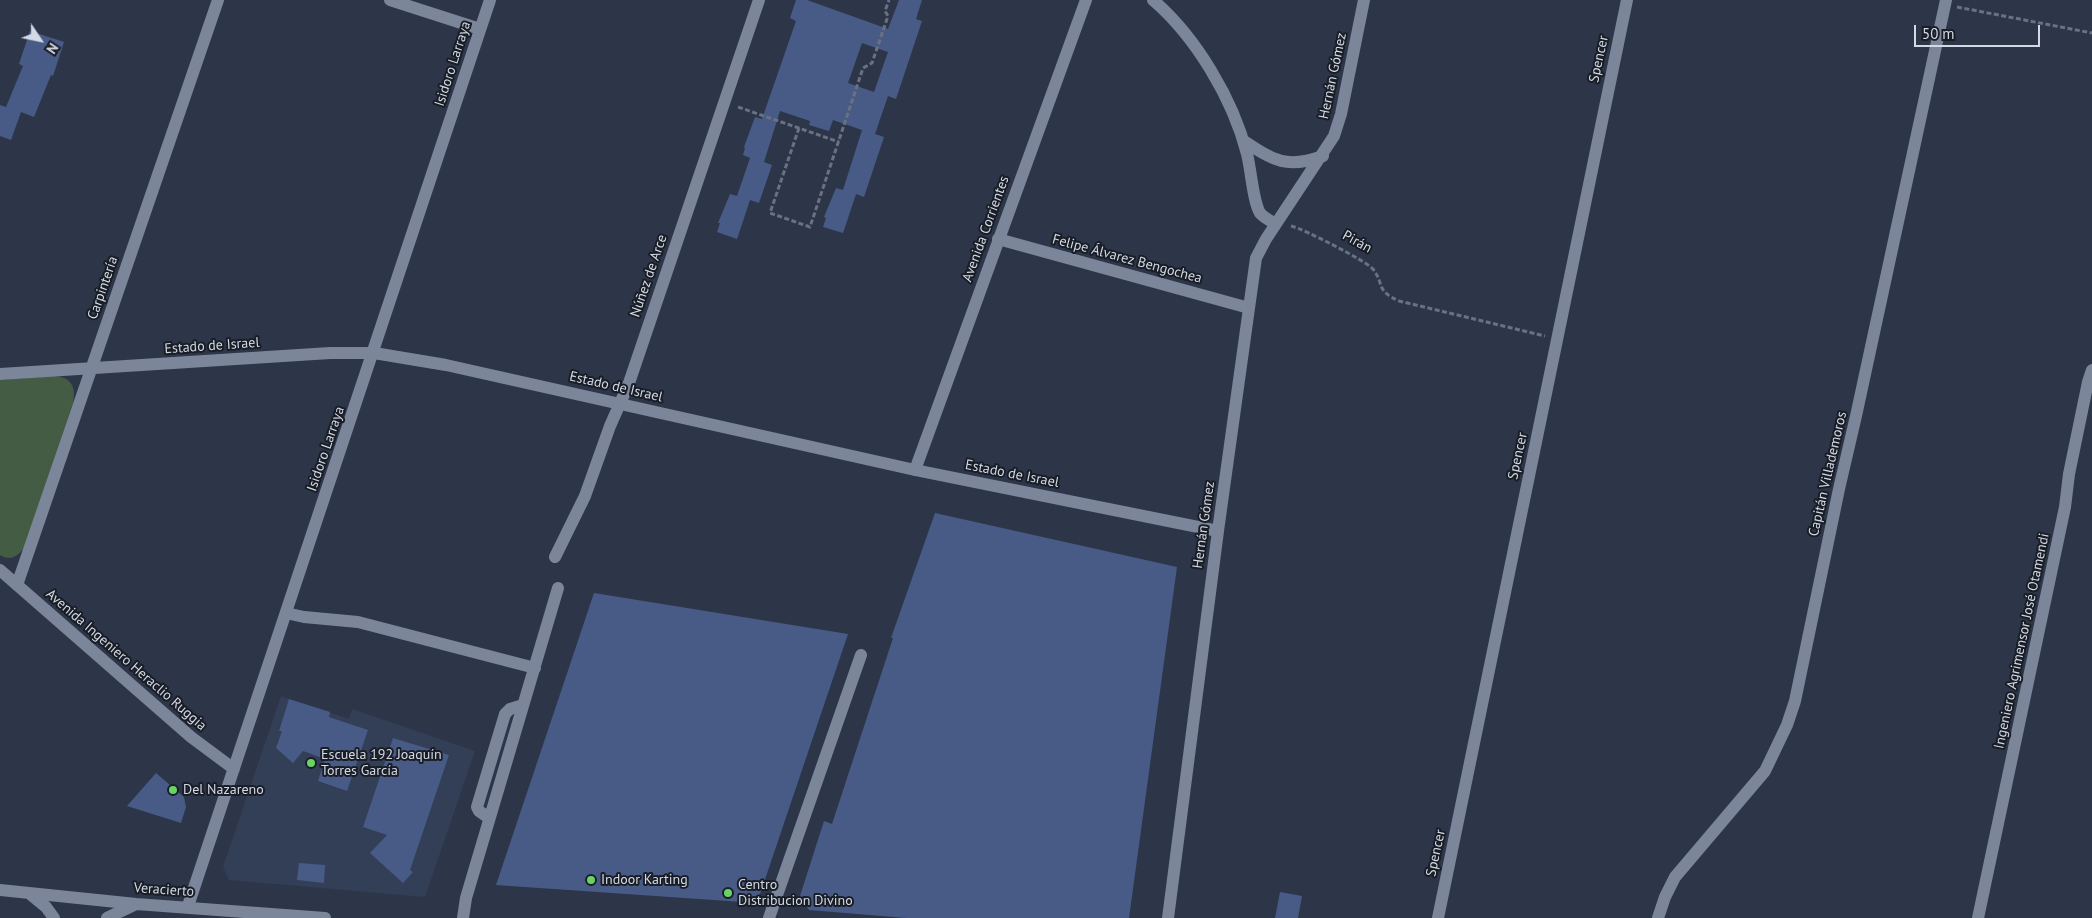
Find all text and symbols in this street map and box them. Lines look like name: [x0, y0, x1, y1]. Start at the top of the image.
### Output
north arrow: [15, 15, 65, 65]
scale bar: [1917, 15, 2043, 47]
street label: Isidoro Larraya: [431, 19, 475, 109]
text: 50 m: [1922, 24, 1955, 43]
street label: Hernán Gómez: [1316, 31, 1350, 121]
street label: Spencer: [1586, 34, 1612, 84]
text: N: [42, 40, 62, 57]
street label: Avenida Corrientes: [959, 174, 1013, 284]
street label: Pirán: [1339, 227, 1375, 257]
street label: Felipe Álvarez Bengochea: [1050, 231, 1204, 287]
street label: Núñez de Arce: [627, 233, 671, 319]
street label: Carpintería: [84, 254, 122, 322]
street label: Estado de Israel: [164, 334, 260, 358]
street label: Estado de Israel: [568, 368, 664, 406]
street label: Isidoro Larraya: [304, 404, 348, 494]
street label: Capitán Villademoros: [1805, 410, 1851, 538]
street label: Spencer: [1505, 431, 1531, 481]
street label: Estado de Israel: [964, 457, 1060, 491]
street label: Hernán Gómez: [1190, 480, 1218, 570]
street label: Ingeniero Agrimensor José Otamendi: [1991, 532, 2053, 750]
street label: Avenida Ingeniero Heraclio Ruggia: [42, 586, 210, 734]
place label: Escuela 192 Joaquín Torres García: [321, 747, 442, 780]
marker: Escuela 192 Joaquín Torres García: [305, 757, 317, 769]
place label: Del Nazareno: [183, 782, 264, 798]
marker: Del Nazareno: [167, 784, 179, 796]
street label: Spencer: [1423, 828, 1449, 878]
place label: Indoor Karting: [601, 872, 688, 888]
marker: Indoor Karting: [585, 874, 597, 886]
place label: Centro Distribucion Divino: [738, 877, 853, 910]
street label: Veracierto: [133, 880, 195, 900]
marker: Centro Distribucion Divino: [722, 887, 734, 899]

